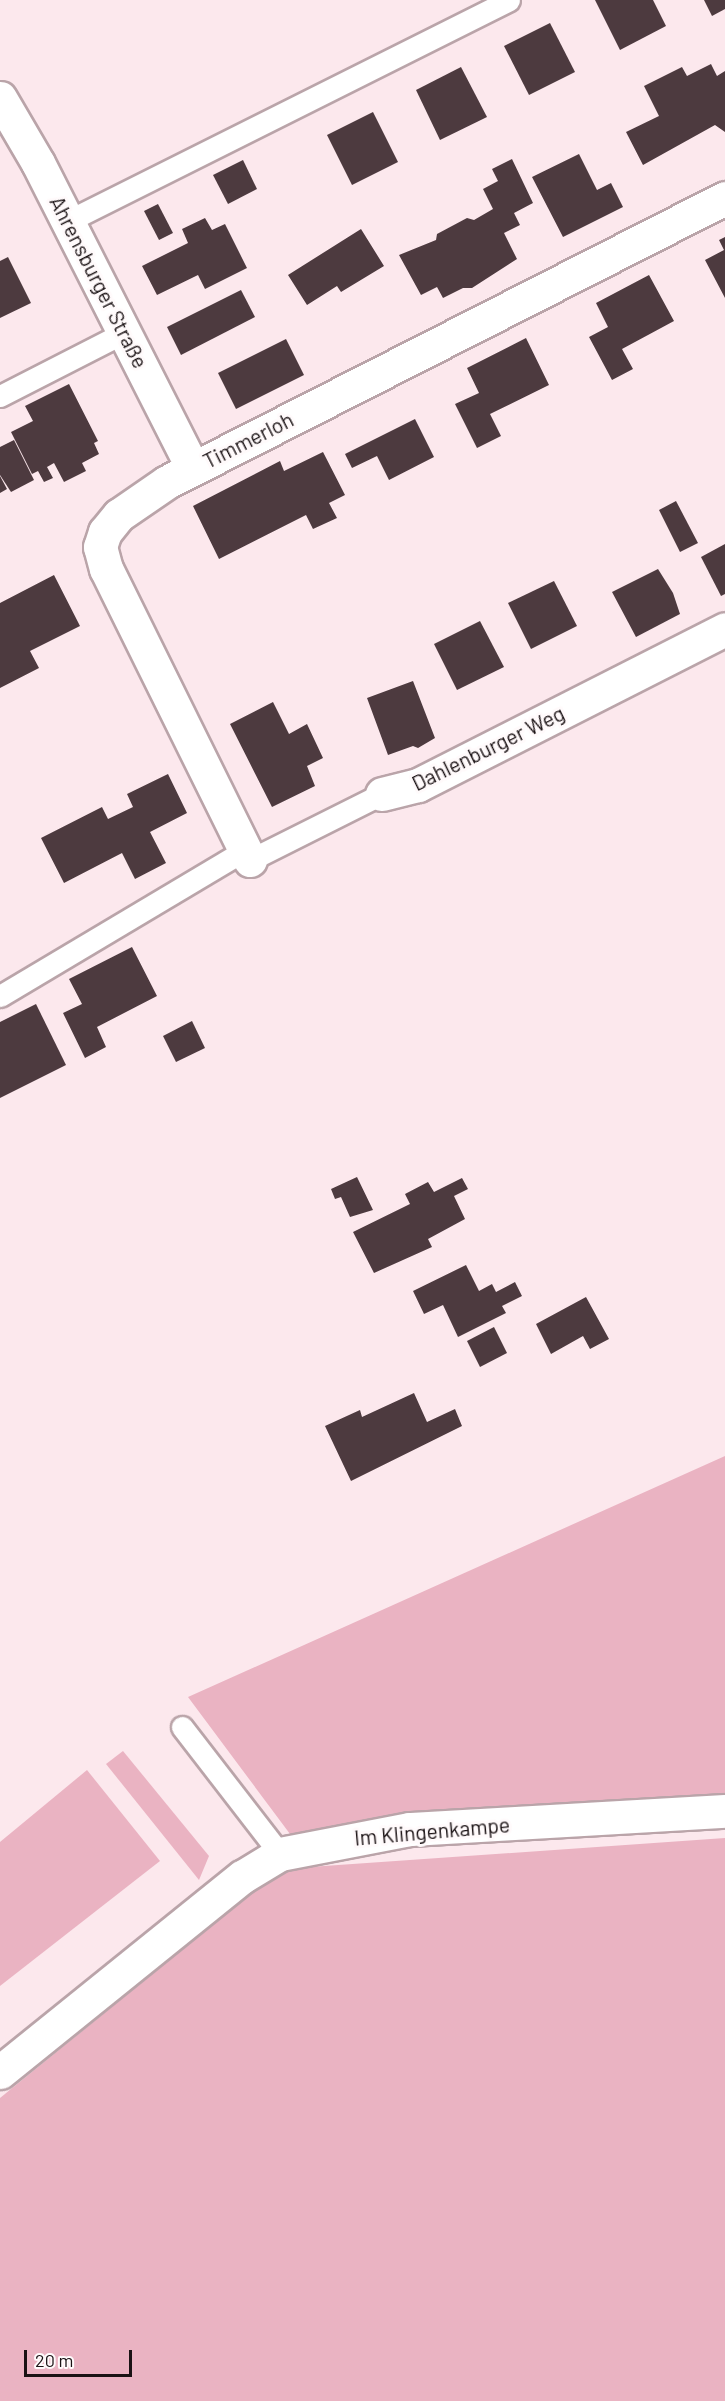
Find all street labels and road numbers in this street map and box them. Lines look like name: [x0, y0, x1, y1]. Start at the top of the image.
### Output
street label: Ahrensburger Straße: [45, 192, 153, 372]
street label: Timmerloh: [199, 407, 297, 473]
street label: Dahlenburger Weg: [408, 700, 568, 796]
street label: Im Klingenkampe: [353, 1812, 511, 1850]

